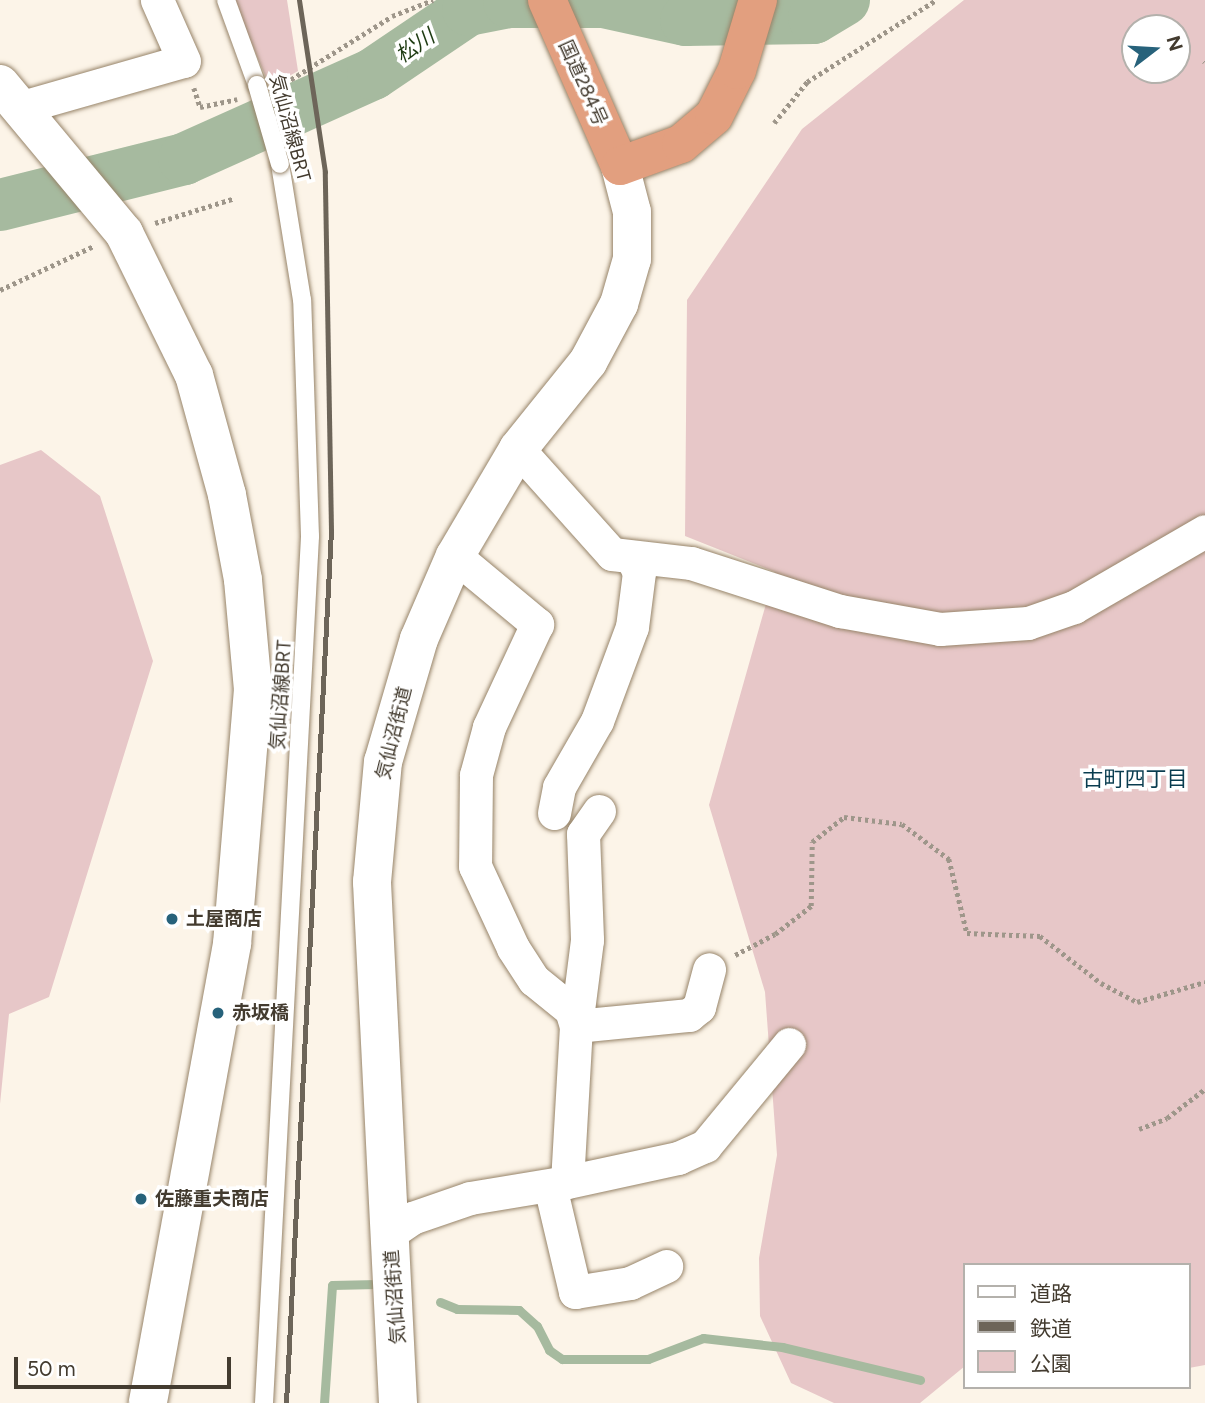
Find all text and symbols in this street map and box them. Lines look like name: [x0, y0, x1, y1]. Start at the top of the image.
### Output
north arrow: [1121, 14, 1191, 84]
water label: 松川: [391, 24, 439, 68]
text: N: [1162, 33, 1188, 54]
street label: 国道284号: [554, 37, 612, 129]
street label: 気仙沼線BRT: [265, 72, 315, 184]
street label: 気仙沼線BRT: [266, 639, 296, 751]
street label: 気仙沼街道: [371, 684, 417, 782]
district label: 古町四丁目: [1083, 766, 1187, 792]
place label: 土屋商店: [186, 908, 262, 930]
marker: 土屋商店: [164, 911, 180, 927]
place label: 赤坂橋: [232, 1002, 289, 1024]
marker: 赤坂橋: [210, 1005, 226, 1021]
place label: 佐藤重夫商店: [155, 1188, 269, 1210]
marker: 佐藤重夫商店: [133, 1191, 149, 1207]
street label: 気仙沼街道: [380, 1249, 410, 1345]
legend: [964, 1263, 1191, 1389]
text: 道路: [1030, 1281, 1072, 1306]
text: 鉄道: [1030, 1316, 1072, 1341]
scale bar: [18, 1344, 234, 1388]
text: 公園: [1030, 1351, 1072, 1376]
text: 50 m: [27, 1356, 76, 1381]

